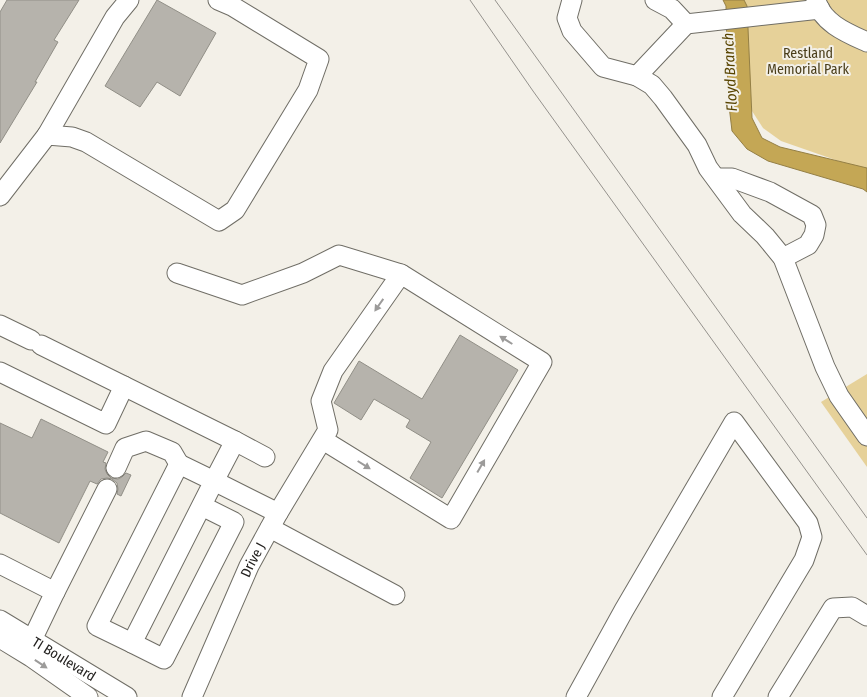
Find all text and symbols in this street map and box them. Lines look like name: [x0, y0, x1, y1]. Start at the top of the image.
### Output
water label: Floyd Branch: [719, 32, 741, 112]
park label: Restland Memorial Park: [767, 45, 849, 78]
one-way arrow: [374, 298, 384, 312]
one-way arrow: [499, 335, 512, 345]
one-way arrow: [477, 460, 486, 473]
one-way arrow: [357, 461, 371, 470]
street label: Drive J: [237, 540, 269, 580]
street label: TI Boulevard: [29, 633, 99, 685]
one-way arrow: [35, 659, 48, 669]

